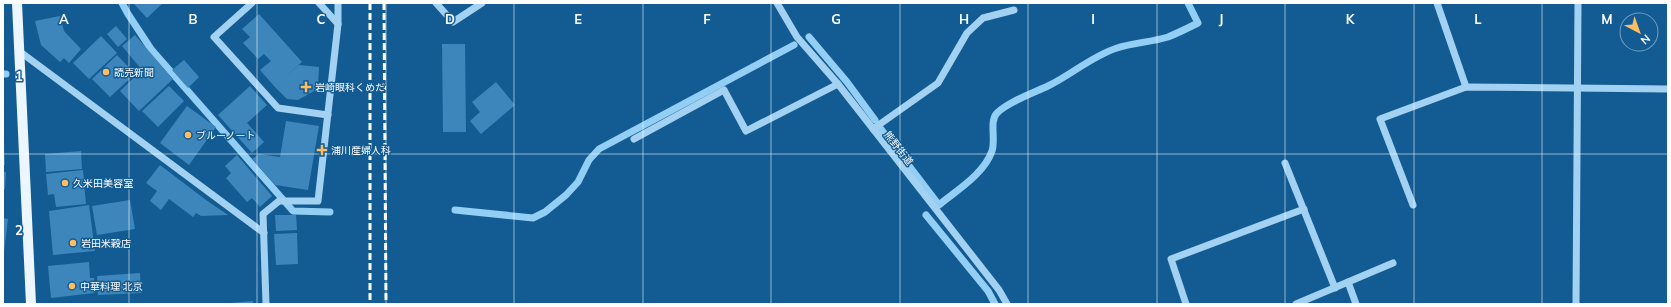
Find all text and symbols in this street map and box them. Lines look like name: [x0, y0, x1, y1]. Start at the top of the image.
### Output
text: A: [59, 11, 69, 27]
text: B: [189, 11, 198, 27]
text: C: [317, 11, 326, 27]
text: D: [445, 11, 455, 27]
text: E: [574, 11, 582, 27]
text: F: [703, 11, 711, 27]
text: G: [831, 11, 841, 27]
text: H: [959, 11, 969, 27]
text: I: [1091, 11, 1095, 27]
text: J: [1219, 11, 1223, 27]
text: K: [1346, 11, 1356, 27]
text: L: [1474, 11, 1482, 27]
text: M: [1601, 11, 1613, 27]
north arrow: [1619, 12, 1659, 52]
text: N: [1638, 32, 1653, 48]
place label: 読売新聞: [114, 66, 154, 79]
marker: 読売新聞: [101, 67, 111, 77]
text: 1: [15, 68, 23, 84]
marker: 岩崎眼科くめだ: [300, 81, 312, 93]
place label: 岩崎眼科くめだ: [315, 81, 385, 94]
place label: ブルーノート: [196, 129, 255, 142]
street label: 熊野街道: [881, 129, 916, 168]
marker: ブルーノート: [183, 130, 193, 140]
marker: 浦川産婦人科: [316, 144, 328, 156]
place label: 浦川産婦人科: [331, 144, 391, 157]
place label: 久米田美容室: [73, 177, 133, 190]
marker: 久米田美容室: [60, 178, 70, 188]
text: 2: [15, 222, 23, 238]
place label: 岩田米穀店: [81, 237, 131, 250]
marker: 岩田米穀店: [68, 238, 78, 248]
place label: 中華料理 北京: [80, 280, 143, 293]
marker: 中華料理 北京: [67, 281, 77, 291]

